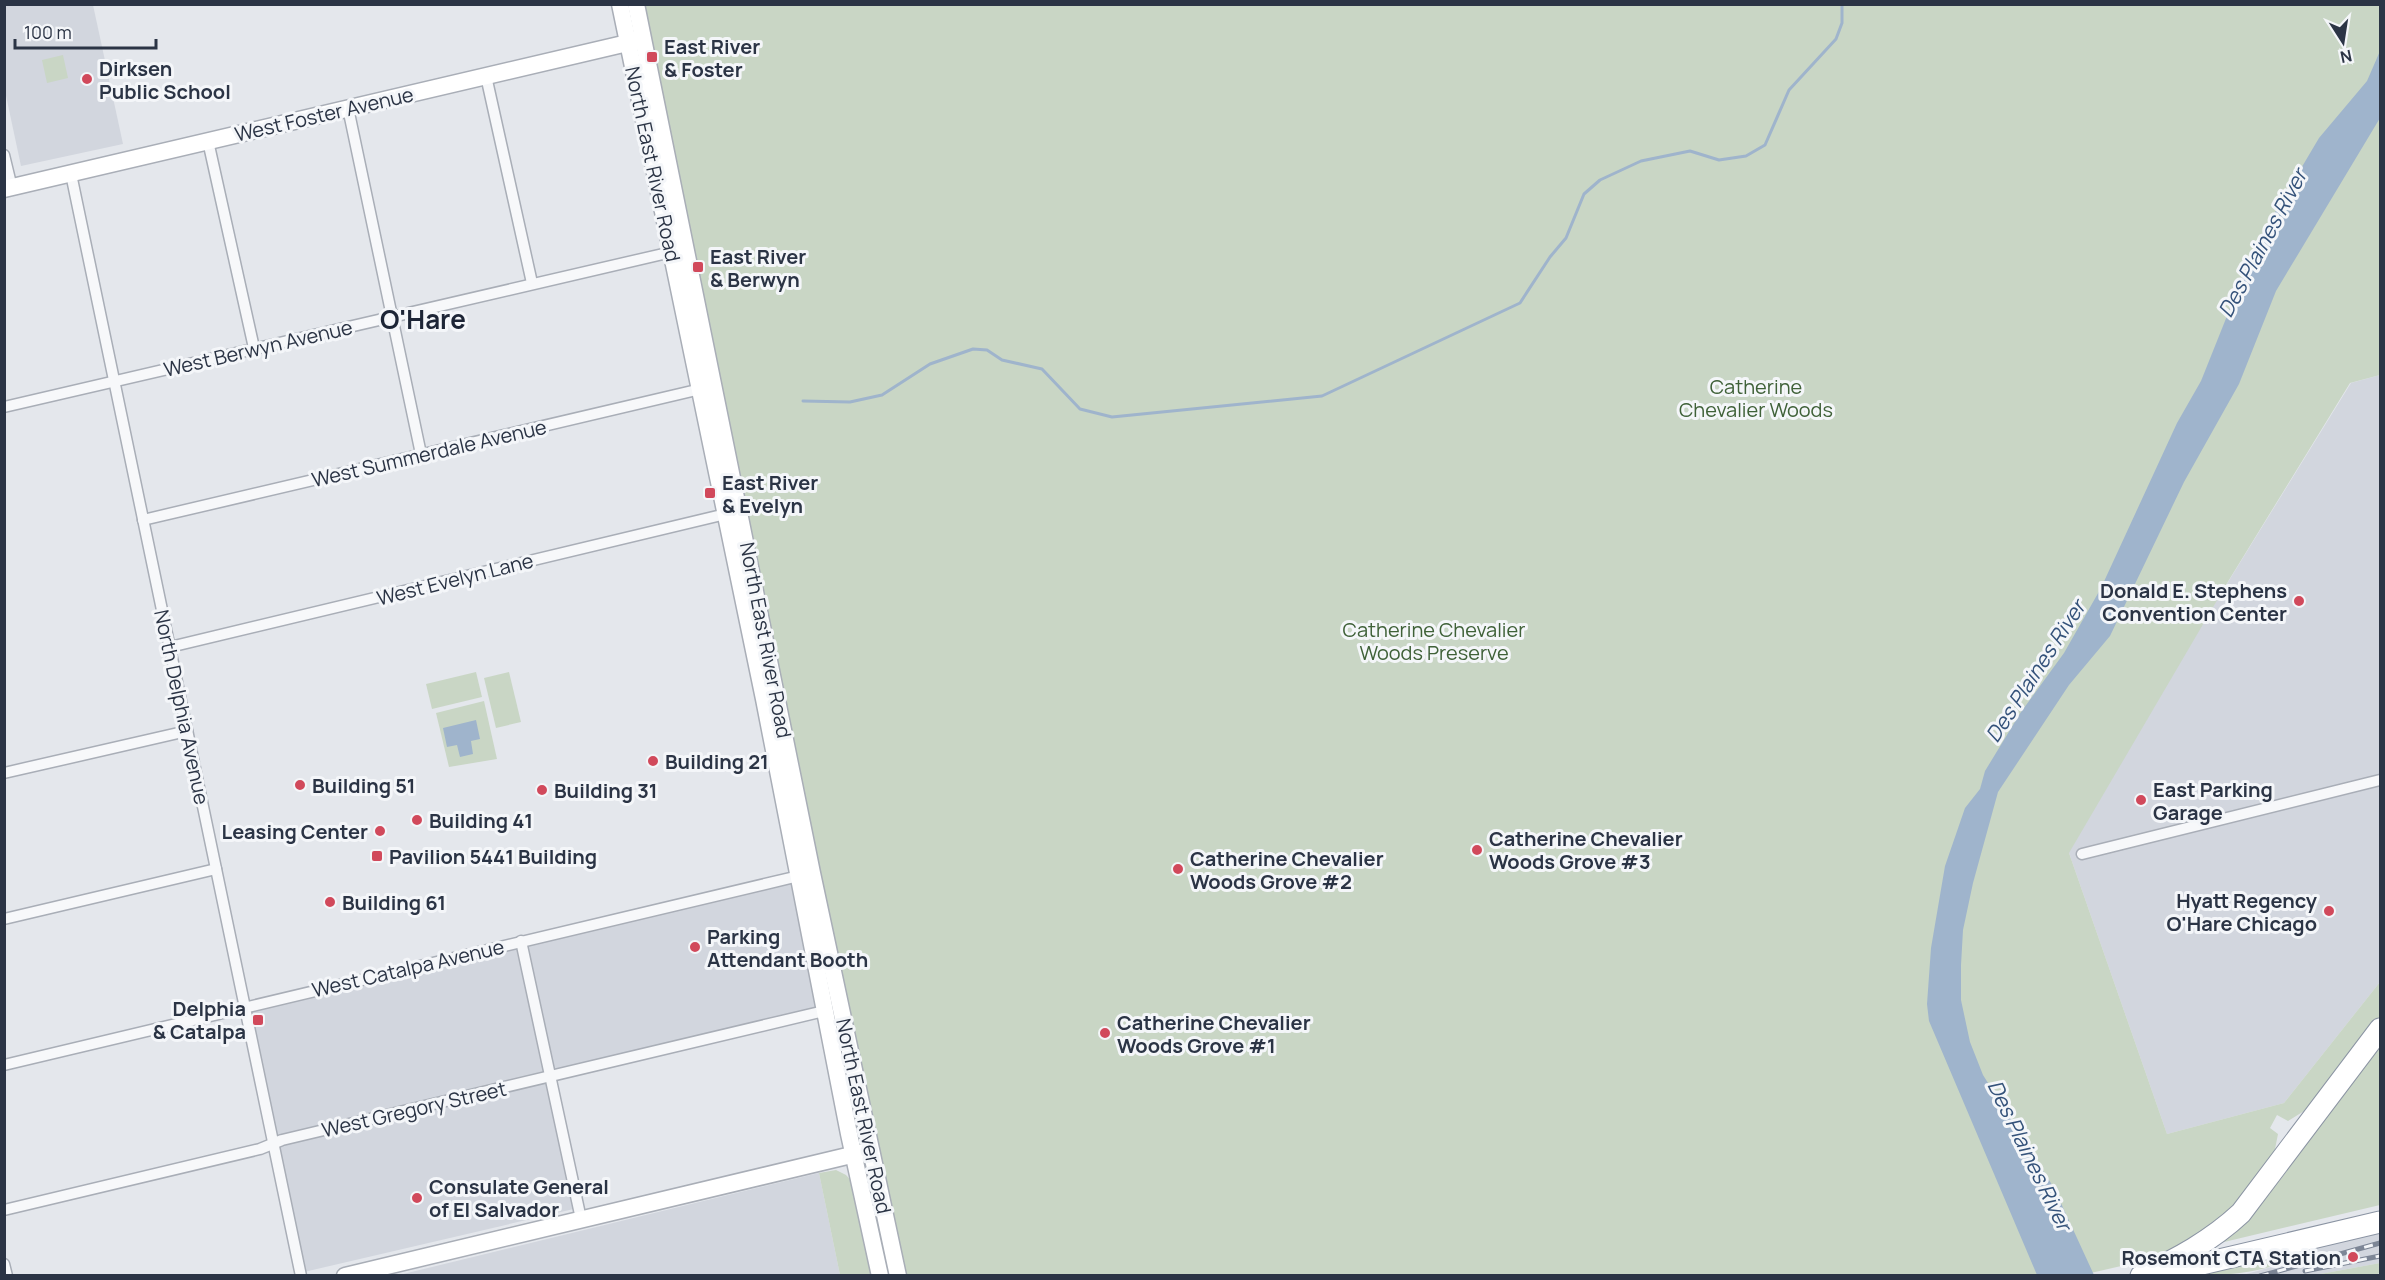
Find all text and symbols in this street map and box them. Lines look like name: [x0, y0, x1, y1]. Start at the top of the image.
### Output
scale bar: [15, 12, 156, 50]
north arrow: [2313, 12, 2373, 72]
text: 100 m: [24, 20, 72, 44]
place label: East River & Foster: [664, 33, 760, 83]
text: N: [2338, 45, 2354, 69]
marker: East River & Foster: [645, 50, 659, 64]
place label: Dirksen Public School: [99, 55, 231, 105]
street label: North East River Road: [619, 64, 687, 264]
marker: Dirksen Public School: [80, 72, 94, 86]
street label: West Foster Avenue: [232, 80, 416, 148]
water label: Des Plaines River: [2211, 162, 2314, 322]
place label: East River & Berwyn: [710, 243, 806, 293]
marker: East River & Berwyn: [691, 260, 705, 274]
district label: O'Hare: [380, 301, 466, 337]
street label: West Berwyn Avenue: [161, 313, 355, 383]
park label: Catherine Chevalier Woods: [1679, 373, 1833, 423]
street label: West Summerdale Avenue: [309, 413, 549, 493]
place label: East River & Evelyn: [722, 469, 818, 519]
marker: East River & Evelyn: [703, 486, 717, 500]
street label: North East River Road: [734, 540, 798, 740]
street label: West Evelyn Lane: [374, 546, 536, 612]
place label: Donald E. Stephens Convention Center: [2100, 577, 2287, 627]
water label: Des Plaines River: [1979, 593, 2093, 747]
marker: Donald E. Stephens Convention Center: [2292, 594, 2306, 608]
street label: North Delphia Avenue: [148, 607, 216, 807]
park label: Catherine Chevalier Woods Preserve: [1343, 616, 1525, 666]
place label: Building 21: [665, 748, 769, 775]
marker: Building 21: [646, 754, 660, 768]
place label: Building 51: [312, 772, 416, 799]
place label: East Parking Garage: [2153, 776, 2273, 826]
place label: Building 31: [554, 777, 658, 804]
marker: Building 51: [293, 778, 307, 792]
marker: Building 31: [535, 783, 549, 797]
marker: East Parking Garage: [2134, 793, 2148, 807]
place label: Building 41: [429, 807, 533, 834]
marker: Building 41: [410, 813, 424, 827]
place label: Leasing Center: [222, 818, 368, 845]
marker: Leasing Center: [373, 824, 387, 838]
place label: Catherine Chevalier Woods Grove #3: [1489, 825, 1683, 875]
place label: Pavilion 5441 Building: [389, 843, 597, 870]
marker: Catherine Chevalier Woods Grove #3: [1470, 843, 1484, 857]
place label: Catherine Chevalier Woods Grove #2: [1190, 845, 1384, 895]
marker: Pavilion 5441 Building: [370, 849, 384, 863]
marker: Catherine Chevalier Woods Grove #2: [1171, 862, 1185, 876]
place label: Hyatt Regency O'Hare Chicago: [2167, 887, 2318, 937]
place label: Building 61: [342, 889, 446, 916]
marker: Building 61: [323, 895, 337, 909]
marker: Hyatt Regency O'Hare Chicago: [2322, 904, 2336, 918]
place label: Parking Attendant Booth: [707, 923, 868, 973]
street label: West Catalpa Avenue: [309, 933, 507, 1003]
marker: Parking Attendant Booth: [688, 940, 702, 954]
place label: Delphia & Catalpa: [153, 995, 246, 1045]
place label: Catherine Chevalier Woods Grove #1: [1117, 1009, 1311, 1059]
marker: Delphia & Catalpa: [251, 1013, 265, 1027]
street label: North East River Road: [830, 1016, 898, 1216]
marker: Catherine Chevalier Woods Grove #1: [1098, 1026, 1112, 1040]
street label: West Gregory Street: [319, 1075, 509, 1143]
water label: Des Plaines River: [1981, 1075, 2080, 1237]
place label: Consulate General of El Salvador: [429, 1173, 609, 1223]
marker: Consulate General of El Salvador: [410, 1191, 424, 1205]
place label: Rosemont CTA Station: [2121, 1244, 2341, 1271]
marker: Rosemont CTA Station: [2346, 1250, 2360, 1264]

